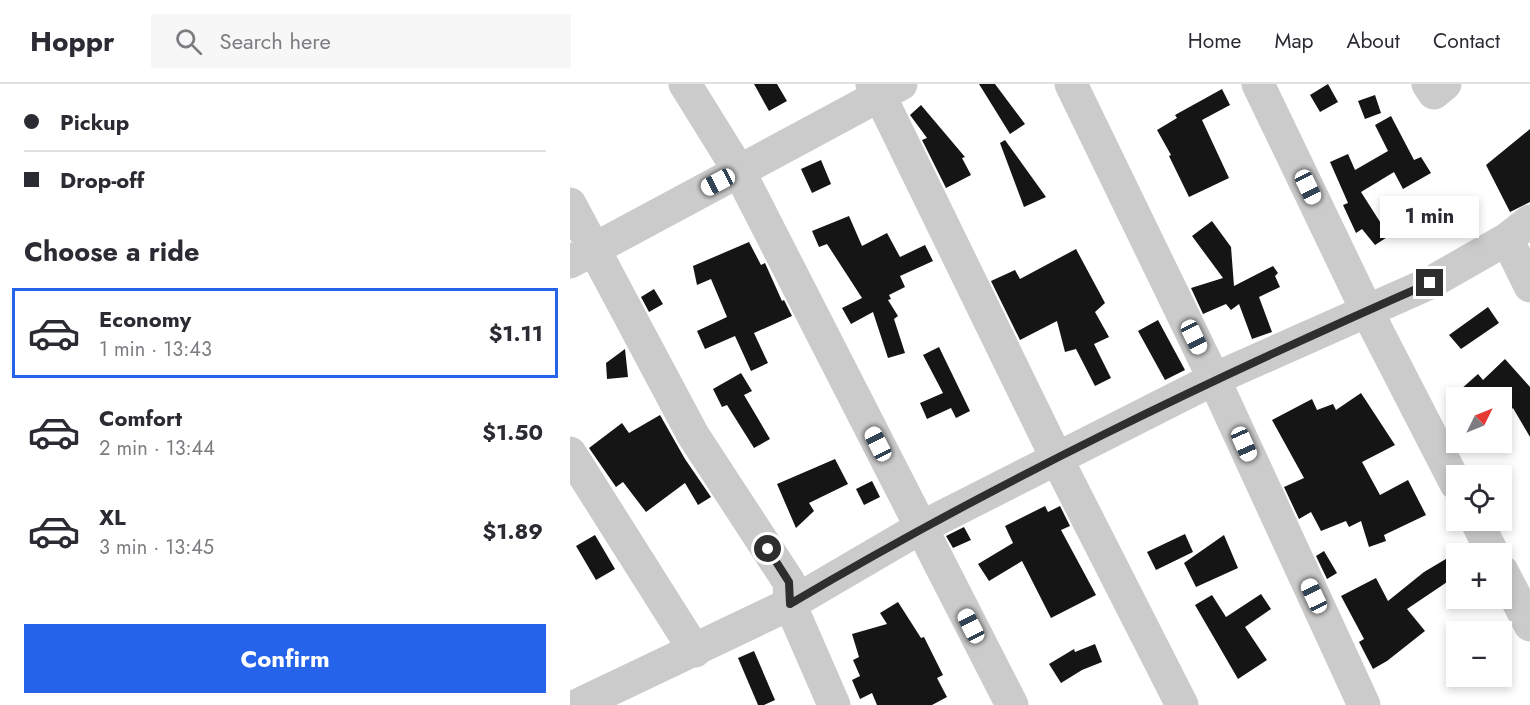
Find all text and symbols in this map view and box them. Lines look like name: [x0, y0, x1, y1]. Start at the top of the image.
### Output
search box: [151, 14, 571, 68]
text: Hoppr: [30, 21, 115, 62]
icon: search: [172, 25, 205, 58]
text: Search here: [220, 25, 331, 57]
text: Home: [1188, 26, 1241, 56]
text: Map: [1274, 26, 1314, 56]
text: About: [1347, 26, 1400, 56]
text: Contact: [1433, 26, 1500, 56]
text: Pickup: [60, 106, 129, 138]
text: Drop-off: [60, 164, 144, 196]
car: [698, 166, 738, 198]
car: [1292, 167, 1324, 207]
callout: 1 min: [1380, 196, 1480, 238]
text: 1 min: [1405, 202, 1454, 231]
text: Choose a ride: [24, 232, 199, 271]
route end: [1416, 269, 1443, 296]
text: Economy: [99, 303, 191, 335]
icon: car: [27, 306, 81, 360]
text: $1.11: [489, 317, 543, 349]
car: [1178, 317, 1210, 357]
text: 1 min · 13:43: [99, 335, 212, 364]
north arrow: [1446, 387, 1512, 453]
map controls: [1446, 387, 1512, 687]
text: Comfort: [99, 402, 182, 434]
icon: car: [27, 405, 81, 459]
text: $1.50: [482, 416, 543, 448]
car: [862, 424, 894, 464]
car: [1228, 424, 1260, 464]
text: 2 min · 13:44: [99, 434, 215, 463]
button: locate: [1446, 465, 1512, 531]
text: XL: [99, 501, 126, 533]
icon: car: [27, 504, 81, 558]
text: $1.89: [483, 515, 543, 547]
text: 3 min · 13:45: [99, 533, 214, 562]
route start: [754, 535, 781, 562]
button: +: [1446, 543, 1512, 609]
car: [1298, 576, 1330, 616]
car: [955, 606, 987, 646]
button: −: [1446, 621, 1512, 687]
button: Confirm: [24, 624, 546, 693]

